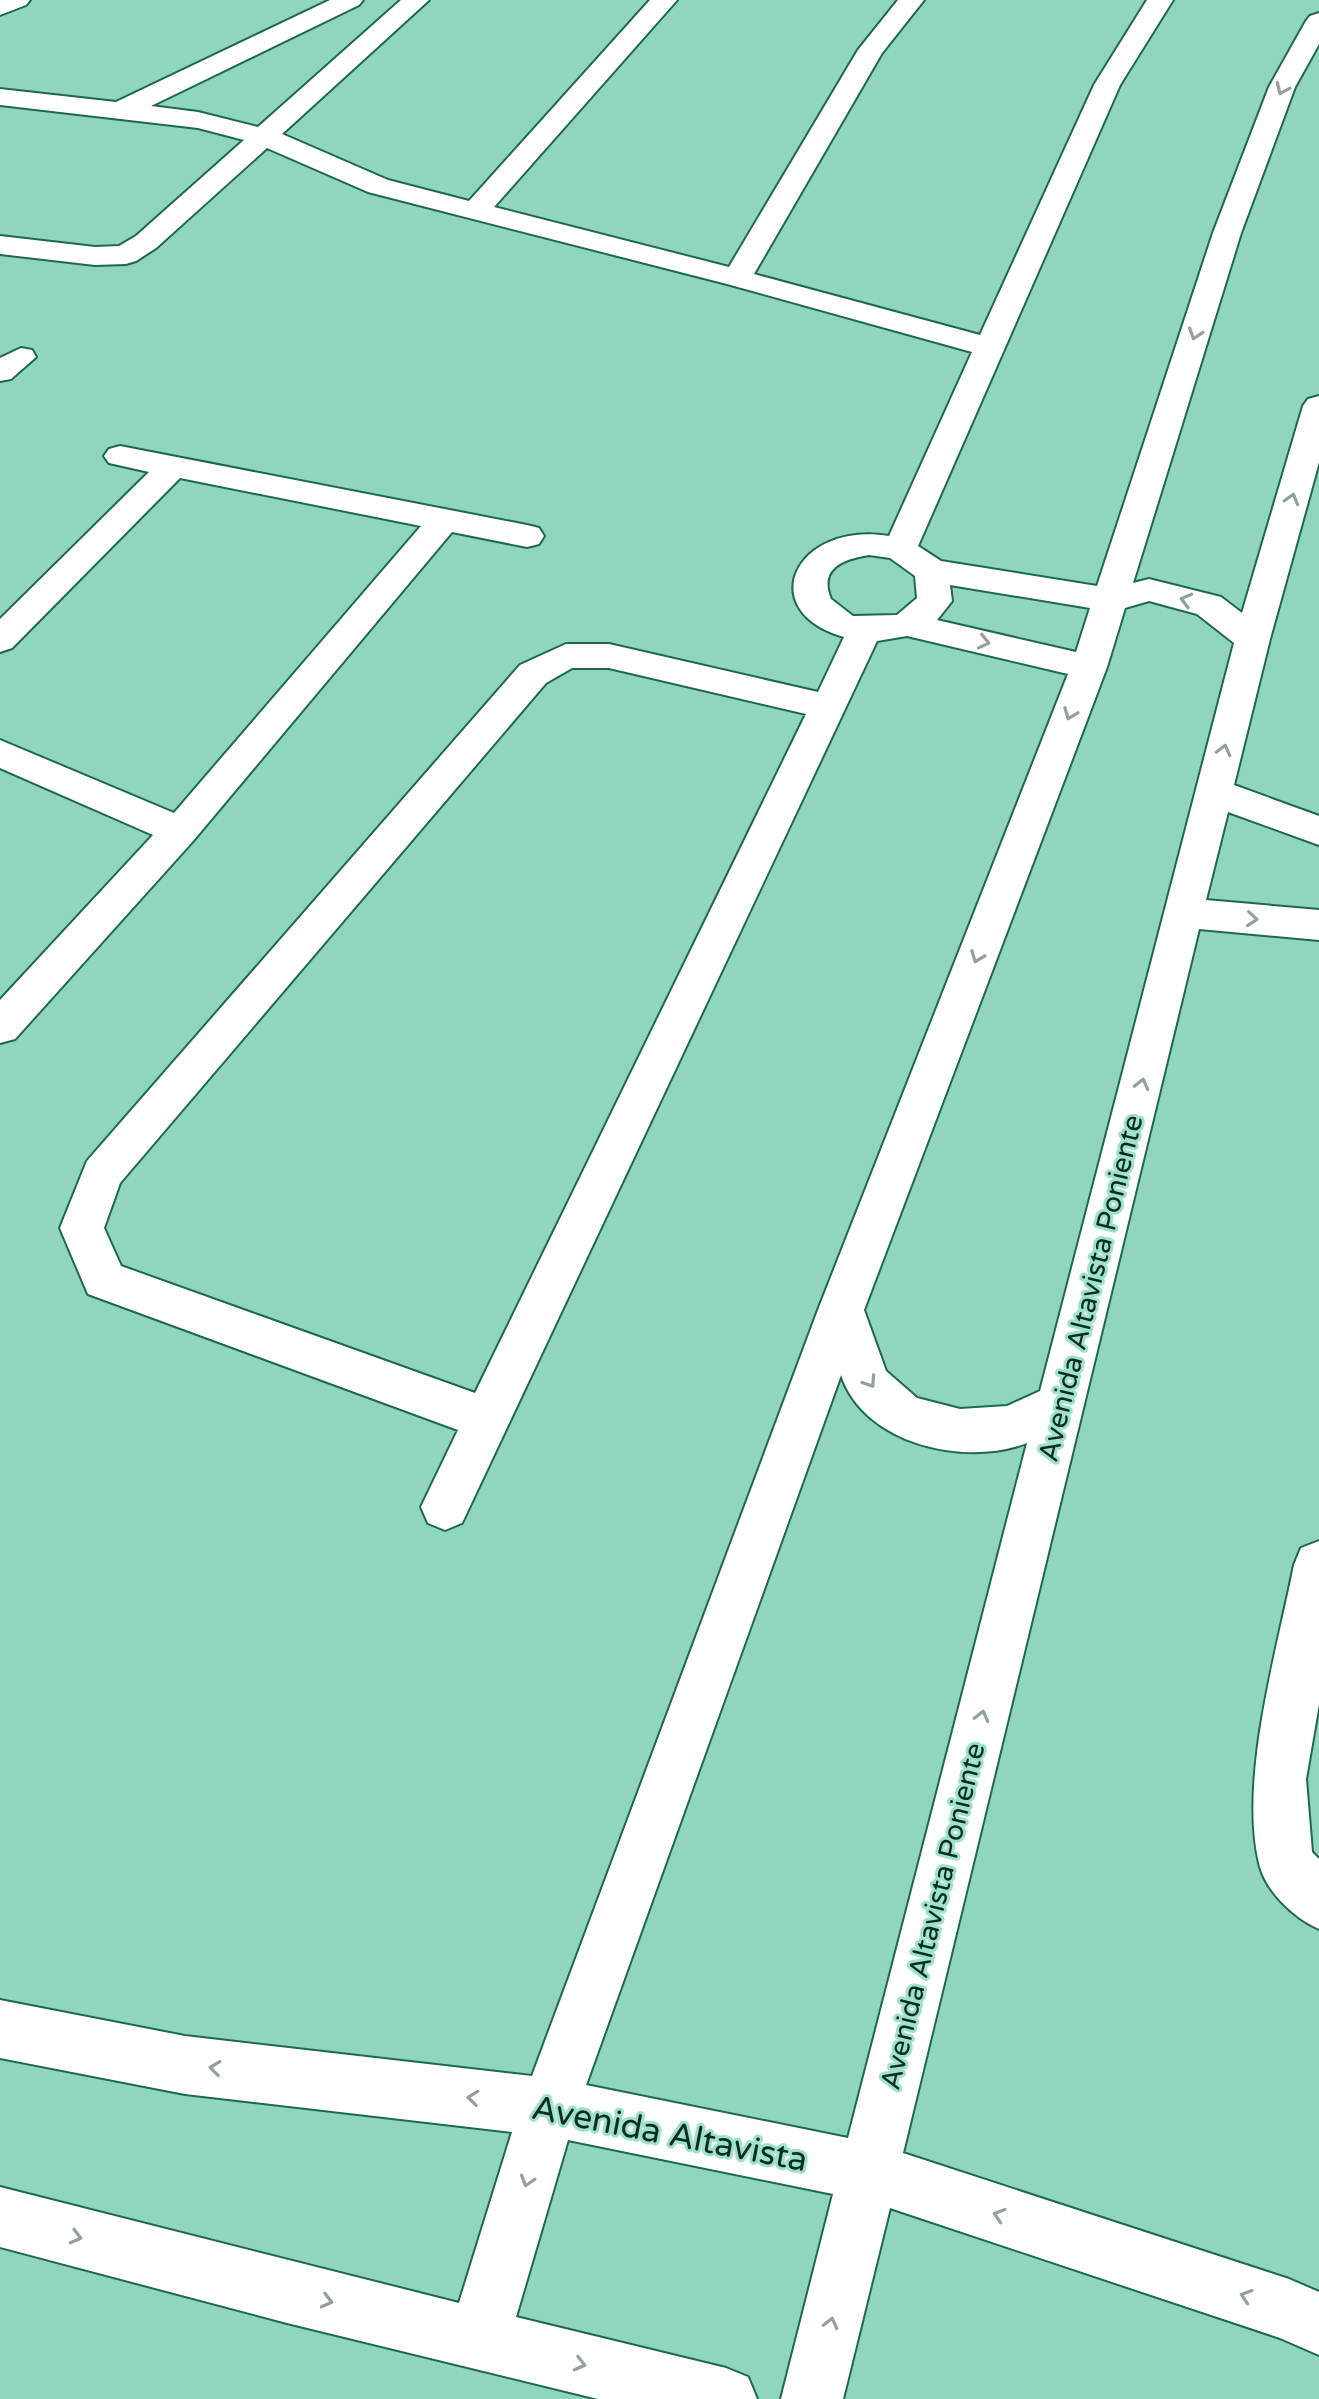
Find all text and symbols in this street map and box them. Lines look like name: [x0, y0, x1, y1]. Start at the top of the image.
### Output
one-way arrow: [1275, 81, 1291, 95]
one-way arrow: [1188, 326, 1204, 340]
one-way arrow: [1283, 492, 1299, 506]
one-way arrow: [1180, 592, 1193, 609]
one-way arrow: [977, 633, 991, 650]
one-way arrow: [1063, 706, 1080, 720]
one-way arrow: [1214, 743, 1231, 757]
one-way arrow: [1246, 910, 1259, 927]
one-way arrow: [970, 949, 987, 963]
one-way arrow: [1132, 1077, 1149, 1091]
street label: Avenida Altavista Poniente: [1031, 1111, 1151, 1465]
one-way arrow: [860, 1373, 875, 1388]
one-way arrow: [973, 1709, 990, 1723]
street label: Avenida Altavista Poniente: [873, 1739, 993, 2093]
one-way arrow: [208, 2060, 221, 2077]
street label: Avenida Altavista: [528, 2088, 811, 2181]
one-way arrow: [466, 2090, 479, 2107]
one-way arrow: [520, 2174, 536, 2188]
one-way arrow: [993, 2208, 1006, 2224]
one-way arrow: [68, 2227, 82, 2244]
one-way arrow: [1240, 2290, 1254, 2306]
one-way arrow: [320, 2292, 334, 2309]
one-way arrow: [821, 2317, 838, 2331]
one-way arrow: [572, 2354, 586, 2371]

